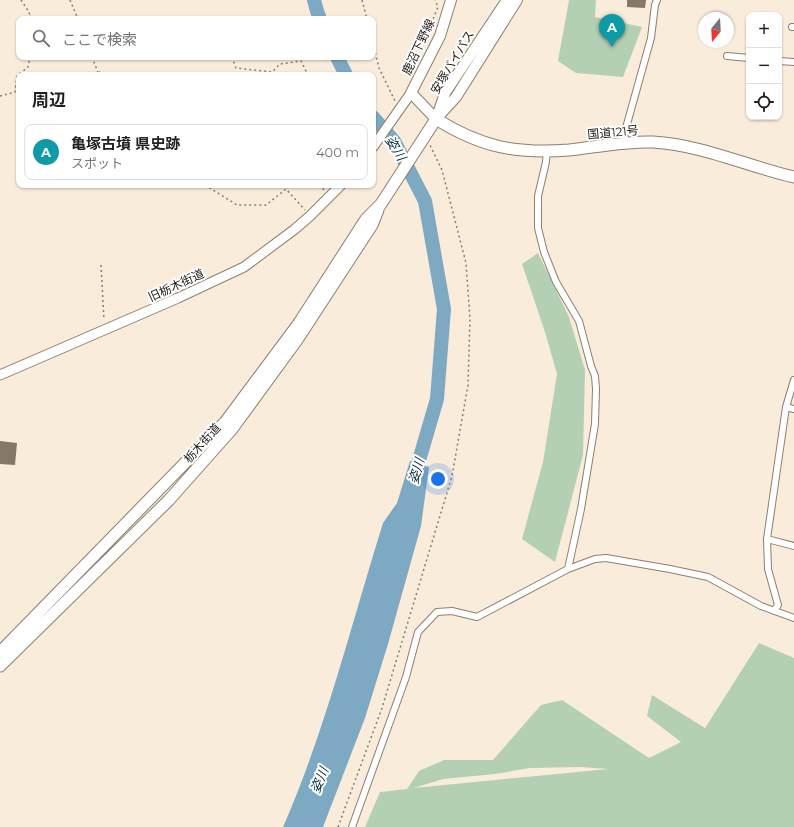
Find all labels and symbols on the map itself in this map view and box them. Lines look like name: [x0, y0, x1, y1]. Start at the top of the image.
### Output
north arrow: [698, 12, 734, 48]
pin: A: [599, 14, 625, 47]
street label: 鹿沼下野線: [399, 17, 437, 77]
street label: 安塚バイパス: [427, 27, 477, 97]
street label: 国道121号: [587, 122, 639, 142]
water label: 姿川: [382, 133, 411, 165]
street label: 旧栃木街道: [146, 266, 206, 304]
street label: 栃木街道: [180, 420, 224, 466]
water label: 姿川: [405, 454, 428, 486]
your location: [428, 469, 448, 489]
water label: 姿川: [307, 763, 332, 795]

